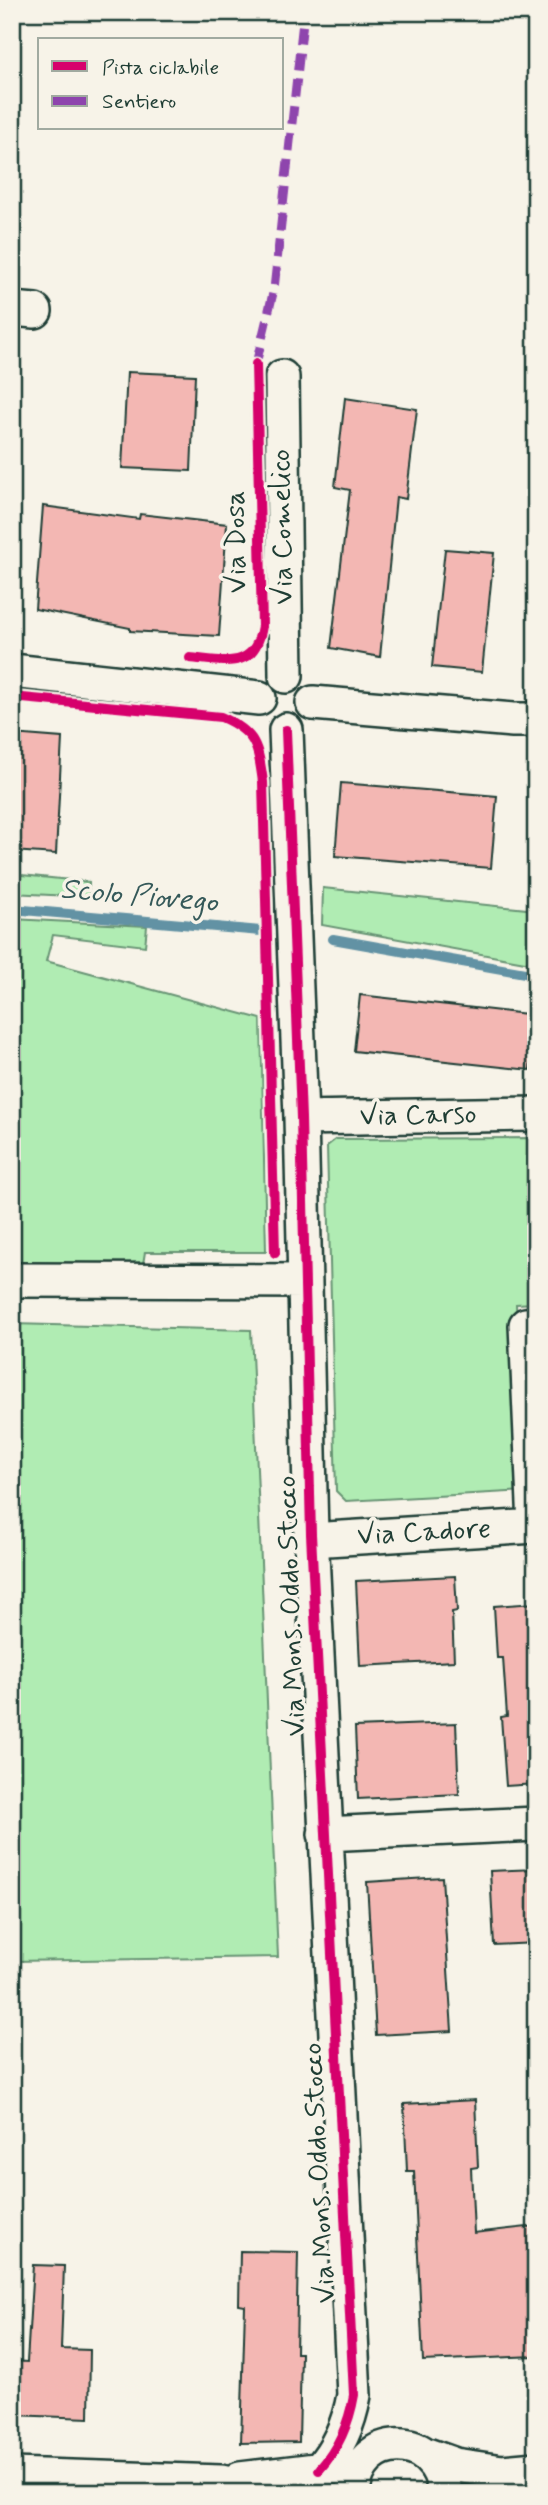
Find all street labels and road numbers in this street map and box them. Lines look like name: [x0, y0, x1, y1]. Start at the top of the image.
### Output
street label: Via Comelico: [263, 449, 303, 605]
street label: Via Dosa: [218, 490, 256, 594]
street label: Via Carso: [359, 1096, 477, 1136]
street label: Via Mons. Oddo Stocco: [269, 1475, 315, 1737]
street label: Via Cadore: [356, 1511, 492, 1555]
street label: Via Mons. Oddo Stocco: [295, 2042, 345, 2304]

